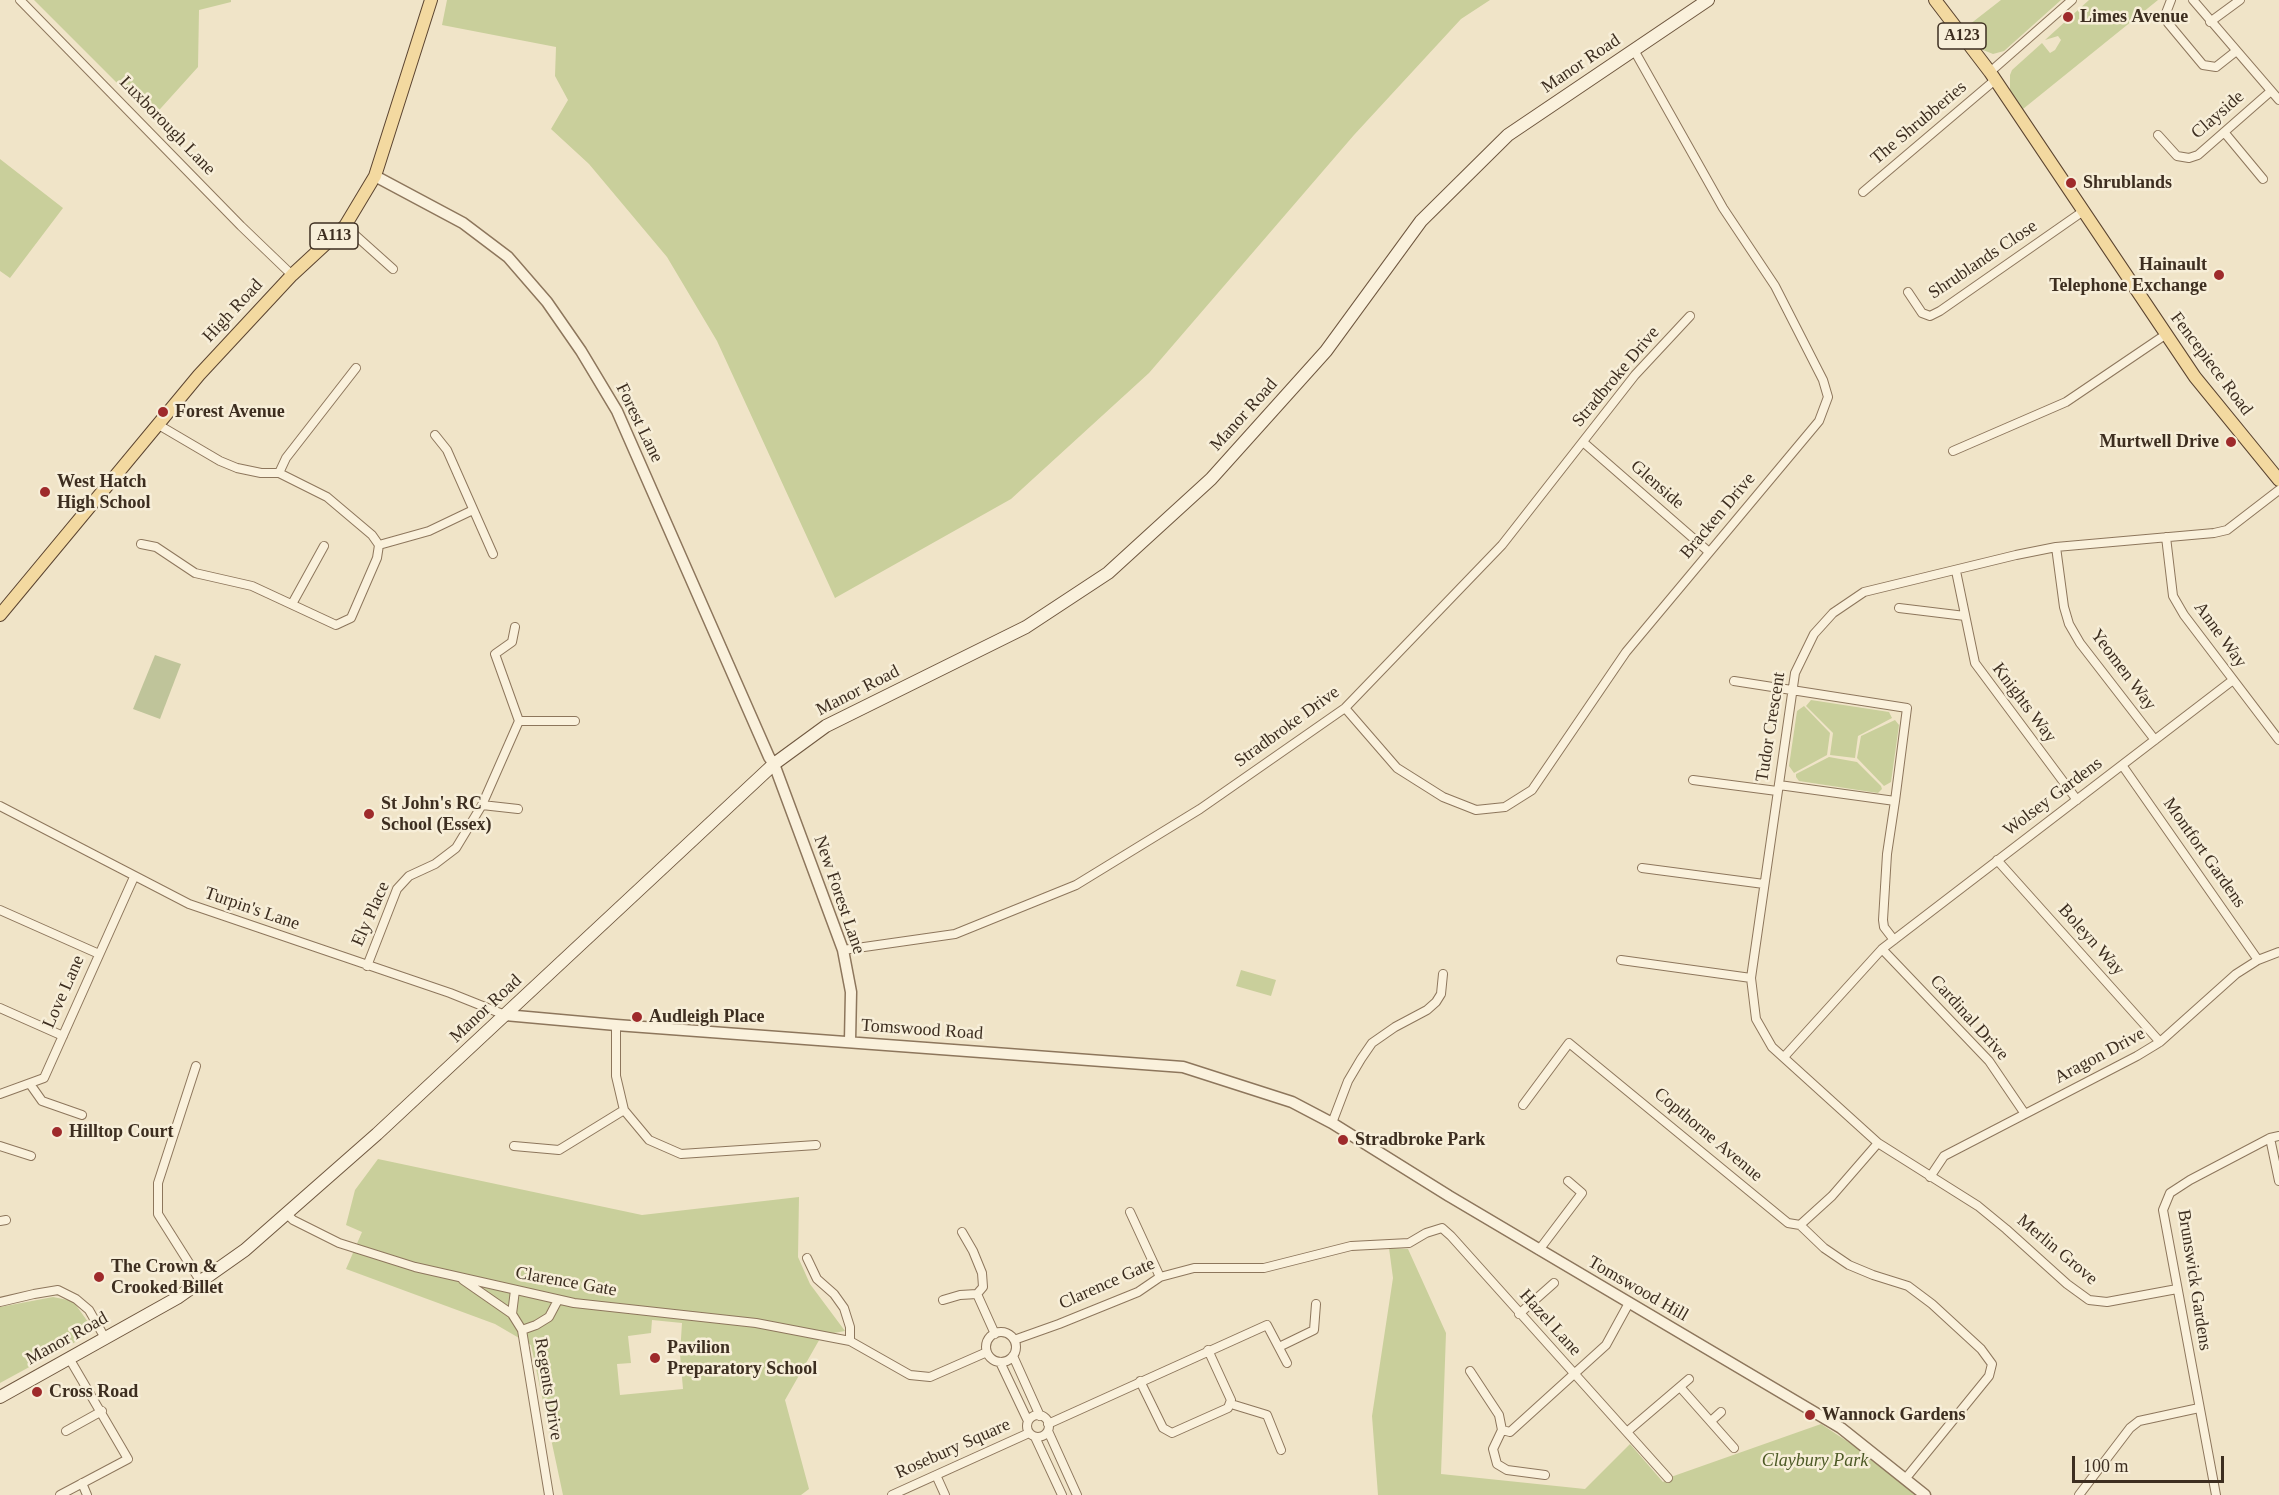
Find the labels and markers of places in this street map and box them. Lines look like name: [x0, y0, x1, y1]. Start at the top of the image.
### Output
place label: Limes Avenue: [2080, 6, 2188, 28]
marker: Limes Avenue: [2061, 10, 2075, 24]
place label: Shrublands: [2083, 172, 2172, 194]
marker: Shrublands: [2064, 176, 2078, 190]
place label: Hainault Telephone Exchange: [2049, 254, 2207, 296]
marker: Hainault Telephone Exchange: [2212, 268, 2226, 282]
place label: Forest Avenue: [175, 401, 285, 423]
marker: Forest Avenue: [156, 405, 170, 419]
place label: Murtwell Drive: [2100, 431, 2219, 453]
marker: Murtwell Drive: [2224, 435, 2238, 449]
place label: West Hatch High School: [57, 471, 151, 514]
marker: West Hatch High School: [38, 485, 52, 499]
place label: St John's RC School (Essex): [381, 793, 492, 836]
marker: St John's RC School (Essex): [362, 807, 376, 821]
place label: Audleigh Place: [649, 1006, 764, 1028]
marker: Audleigh Place: [630, 1010, 644, 1024]
place label: Hilltop Court: [69, 1121, 174, 1143]
marker: Hilltop Court: [50, 1125, 64, 1139]
place label: Stradbroke Park: [1355, 1129, 1485, 1151]
marker: Stradbroke Park: [1336, 1133, 1350, 1147]
place label: The Crown & Crooked Billet: [111, 1256, 223, 1298]
marker: The Crown & Crooked Billet: [92, 1270, 106, 1284]
place label: Pavilion Preparatory School: [667, 1337, 817, 1380]
marker: Pavilion Preparatory School: [648, 1351, 662, 1365]
place label: Cross Road: [49, 1381, 138, 1403]
marker: Cross Road: [30, 1385, 44, 1399]
place label: Wannock Gardens: [1822, 1404, 1966, 1426]
marker: Wannock Gardens: [1803, 1408, 1817, 1422]

